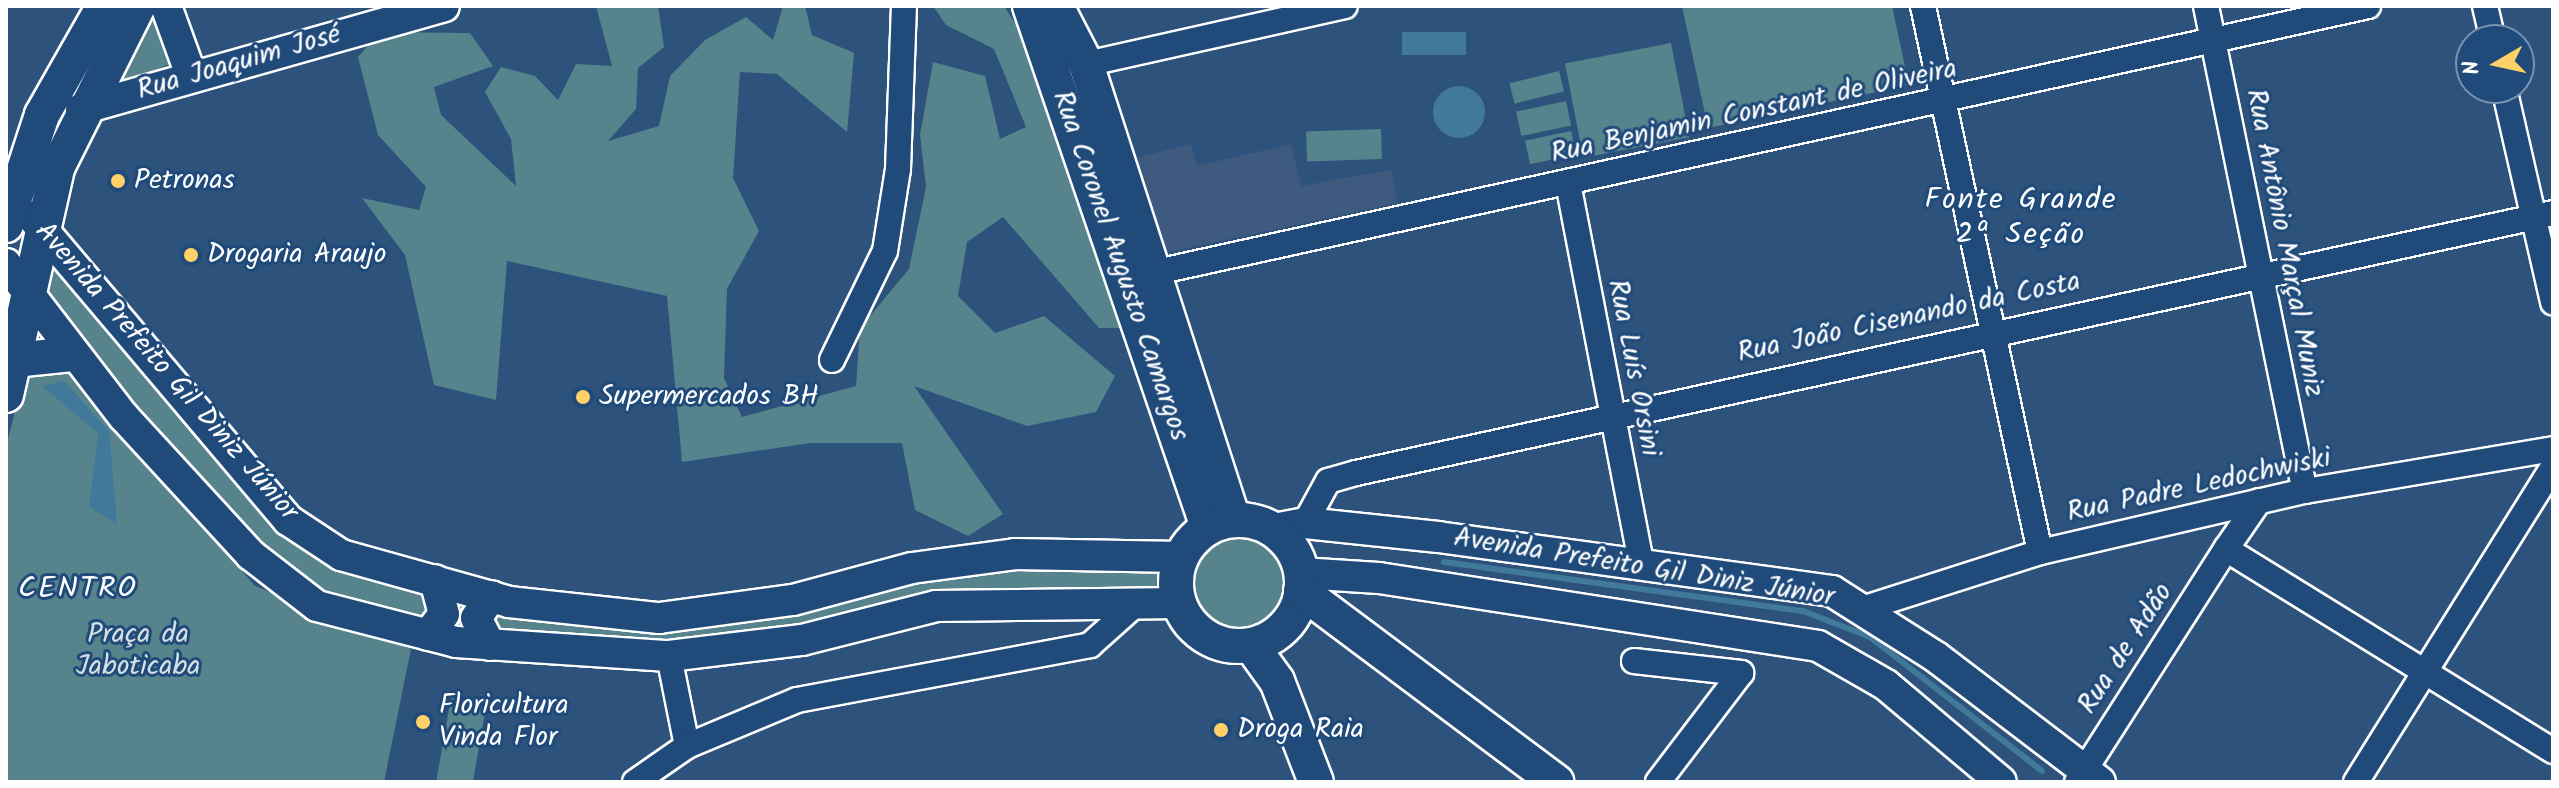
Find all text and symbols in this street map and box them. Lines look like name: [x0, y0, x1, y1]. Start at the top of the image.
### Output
street label: Rua Joaquim José: [133, 18, 345, 108]
north arrow: [2455, 24, 2535, 104]
street label: Rua Benjamin Constant de Oliveira: [1548, 53, 1960, 171]
text: N: [2454, 58, 2491, 77]
street label: Rua Antônio Marçal Muniz: [2238, 86, 2330, 400]
street label: Rua Coronel Augusto Camargos: [1044, 87, 1196, 445]
place label: Petronas: [134, 164, 235, 198]
marker: Petronas: [109, 172, 127, 190]
district label: Fonte Grande 2ª Seção: [1924, 182, 2118, 252]
street label: Avenida Prefeito Gil Diniz Júnior: [27, 216, 305, 528]
place label: Drogaria Araujo: [207, 238, 386, 272]
marker: Drogaria Araujo: [182, 246, 200, 264]
street label: Rua João Cisenando da Costa: [1735, 265, 2083, 371]
street label: Rua Luís Orsini: [1599, 277, 1667, 459]
place label: Supermercados BH: [599, 380, 819, 414]
marker: Supermercados BH: [574, 388, 592, 406]
street label: Rua Padre Ledochwiski: [2064, 442, 2334, 530]
street label: Avenida Prefeito Gil Diniz Júnior: [1451, 521, 1837, 615]
district label: CENTRO: [18, 571, 138, 607]
street label: Rua de Adão: [2071, 577, 2181, 721]
park label: Praça da Jaboticaba: [76, 618, 200, 684]
place label: Floricultura Vinda Flor: [439, 689, 569, 755]
marker: Floricultura Vinda Flor: [414, 713, 432, 731]
place label: Droga Raia: [1237, 713, 1364, 747]
marker: Droga Raia: [1212, 721, 1230, 739]

